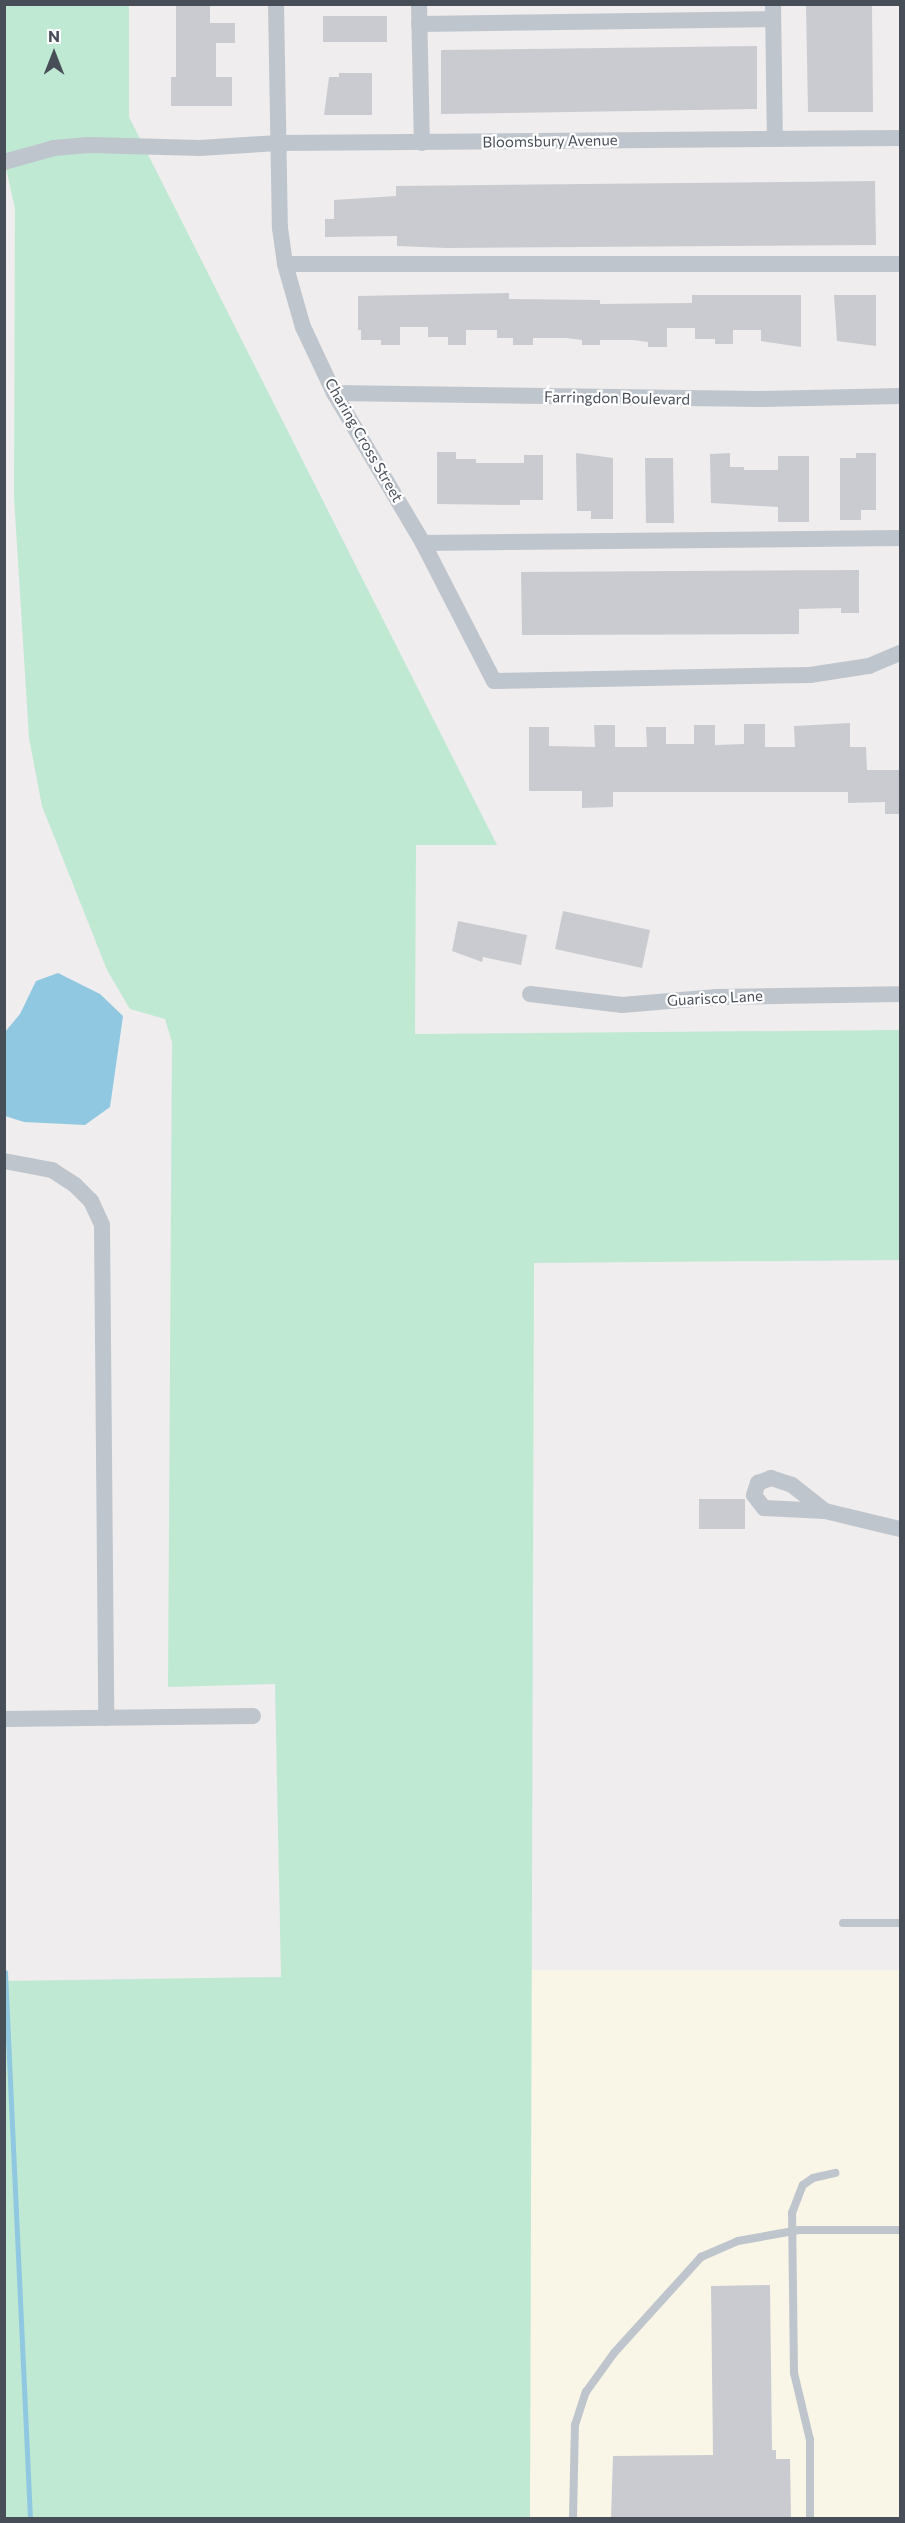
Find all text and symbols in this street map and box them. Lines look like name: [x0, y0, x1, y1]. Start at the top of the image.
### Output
north arrow: [24, 24, 84, 84]
text: N: [48, 26, 60, 45]
street label: Bloomsbury Avenue: [482, 131, 618, 151]
street label: Charing Cross Street: [321, 375, 407, 505]
street label: Farringdon Boulevard: [544, 388, 690, 408]
street label: Guarisco Lane: [667, 986, 763, 1010]

